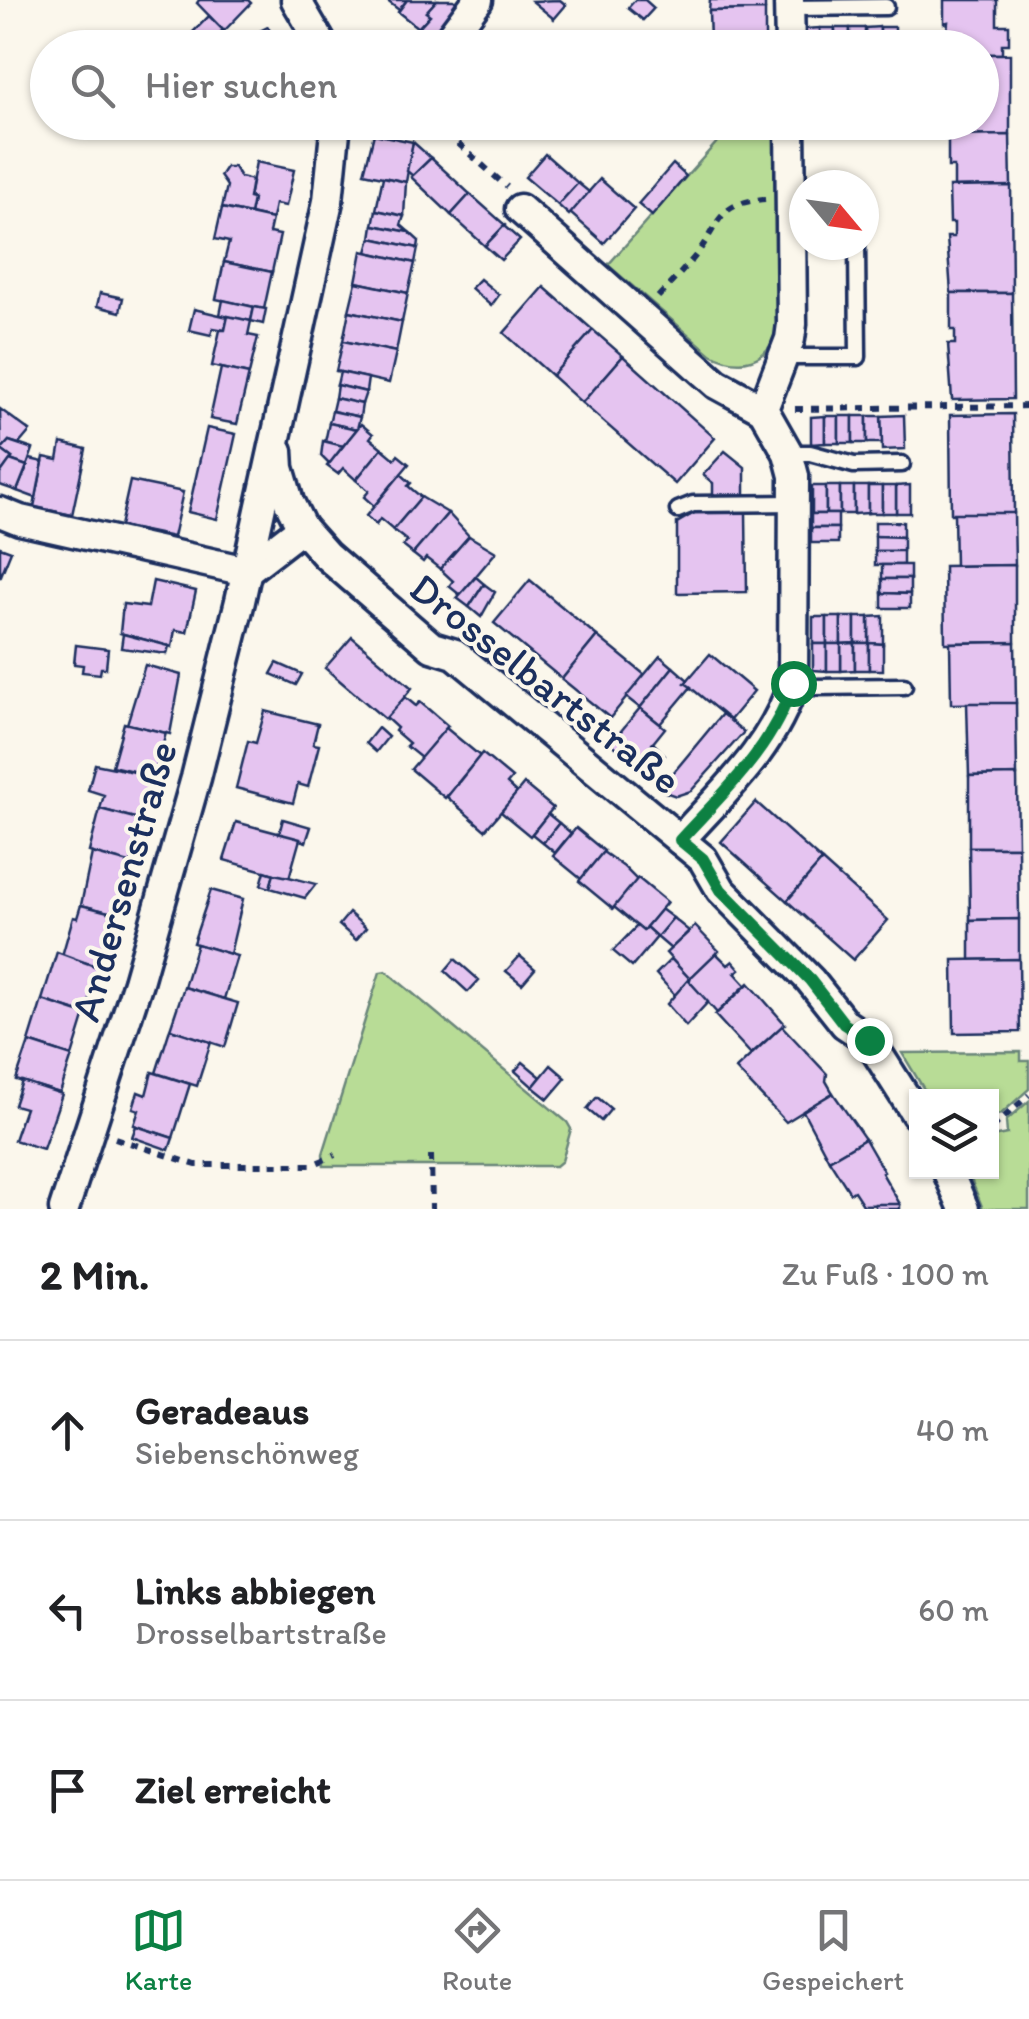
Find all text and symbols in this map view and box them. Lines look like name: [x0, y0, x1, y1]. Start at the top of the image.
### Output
search box: [30, 30, 999, 140]
icon: search: [65, 58, 120, 113]
text: Hier suchen: [145, 62, 337, 108]
north arrow: [789, 170, 879, 260]
street label: Drosselbartstraße: [400, 562, 692, 805]
route start: [771, 661, 817, 707]
street label: Andersenstraße: [59, 735, 188, 1027]
route end: [847, 1018, 893, 1064]
map controls: [909, 1089, 999, 1179]
button: layers: [909, 1089, 999, 1179]
text: 2 Min.: [40, 1249, 149, 1300]
text: Zu Fuß · 100 m: [782, 1255, 989, 1293]
text: Geradeaus: [135, 1388, 309, 1434]
icon: ahead: [40, 1403, 95, 1458]
text: 40 m: [916, 1411, 989, 1449]
text: Siebenschönweg: [135, 1434, 359, 1472]
text: Links abbiegen: [135, 1568, 375, 1614]
icon: left: [40, 1583, 95, 1638]
text: 60 m: [918, 1591, 989, 1629]
text: Drosselbartstraße: [135, 1614, 387, 1652]
icon: arrive: [40, 1763, 95, 1818]
text: Ziel erreicht: [135, 1767, 331, 1813]
tab: Karte: [125, 1903, 192, 1997]
tab: Route: [442, 1903, 512, 1997]
tab: Gespeichert: [762, 1903, 904, 1997]

